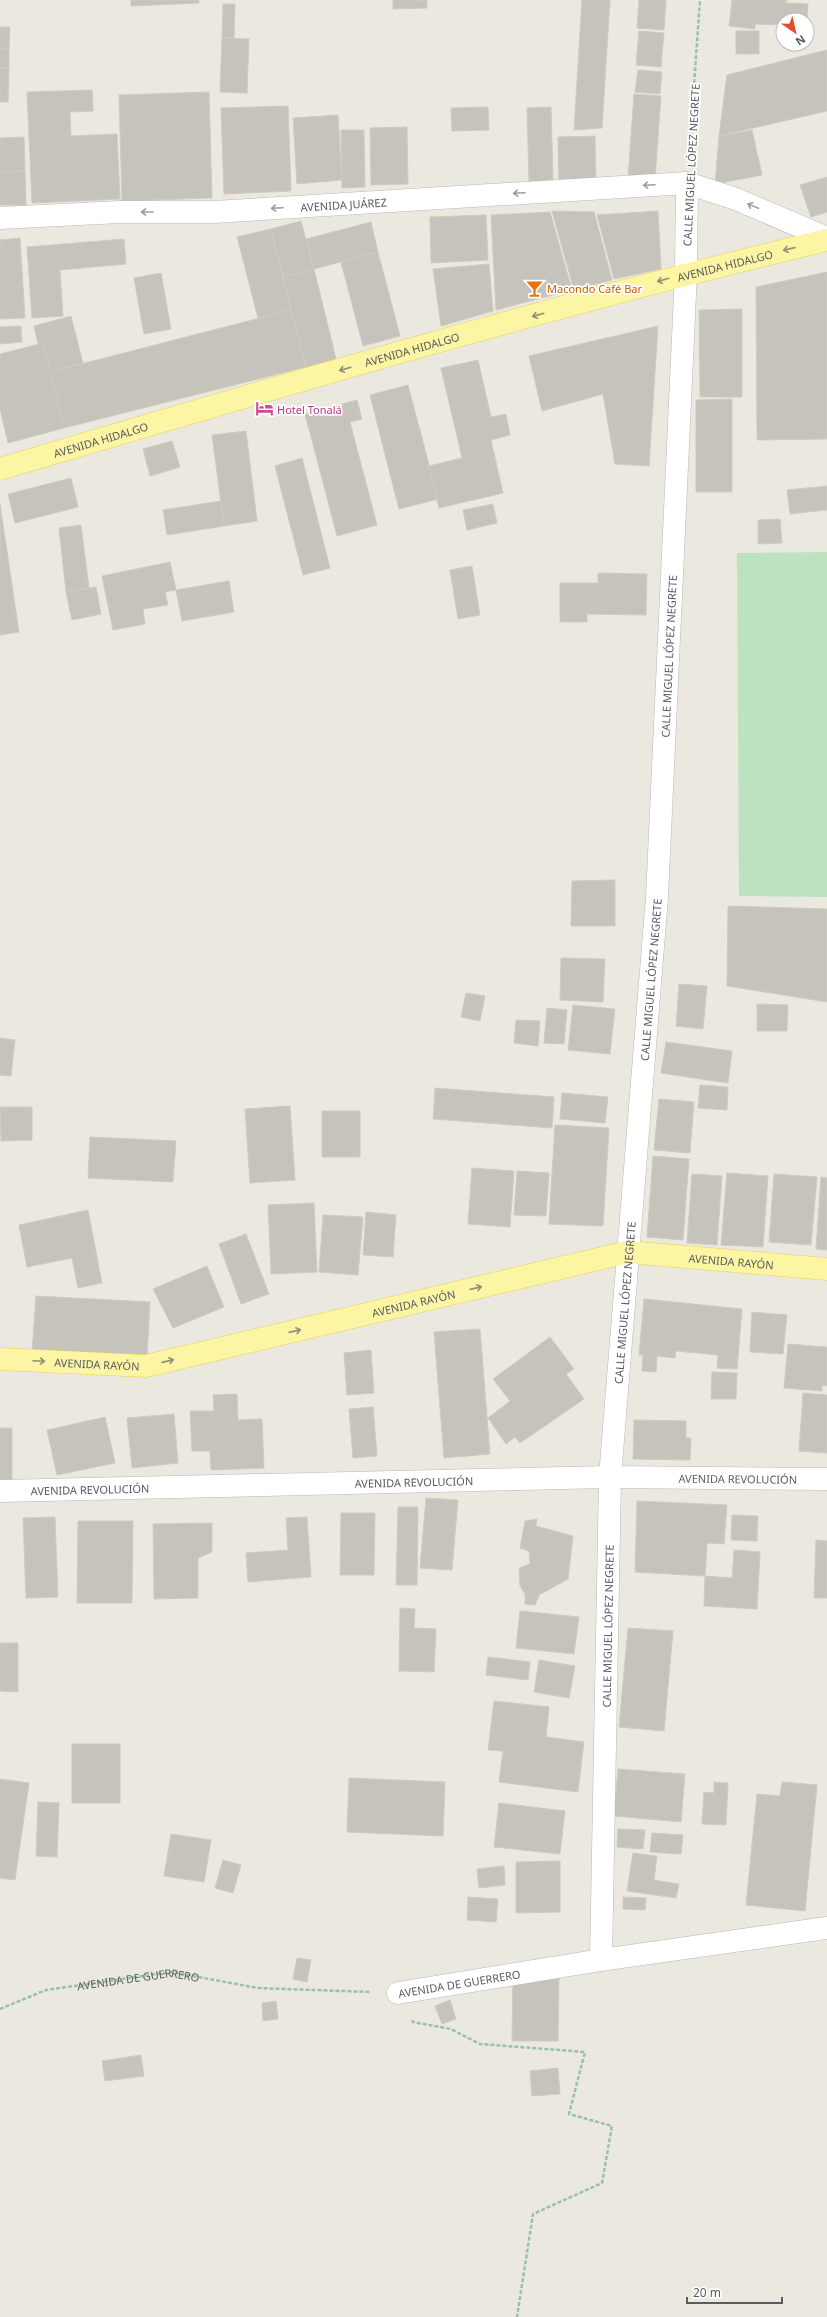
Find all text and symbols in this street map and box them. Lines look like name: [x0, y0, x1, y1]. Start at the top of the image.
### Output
north arrow: [775, 12, 815, 52]
text: N: [793, 32, 809, 49]
street label: CALLE MIGUEL LÓPEZ NEGRETE: [679, 83, 703, 247]
one-way arrow: [643, 182, 656, 189]
one-way arrow: [513, 190, 526, 197]
street label: AVENIDA JUÁREZ: [300, 194, 387, 214]
one-way arrow: [747, 201, 759, 209]
one-way arrow: [271, 204, 284, 211]
one-way arrow: [141, 208, 154, 216]
street label: AVENIDA HIDALGO: [675, 246, 774, 284]
one-way arrow: [783, 246, 796, 253]
one-way arrow: [656, 277, 669, 284]
bar icon: Macondo Café Bar: [524, 278, 544, 298]
place label: Macondo Café Bar: [547, 281, 642, 296]
one-way arrow: [531, 312, 544, 319]
street label: AVENIDA HIDALGO: [363, 328, 461, 370]
one-way arrow: [339, 366, 352, 373]
hotel icon: Hotel Tonalá: [254, 399, 274, 419]
place label: Hotel Tonalá: [277, 402, 342, 417]
street label: AVENIDA HIDALGO: [52, 418, 150, 460]
street label: CALLE MIGUEL LÓPEZ NEGRETE: [657, 575, 679, 738]
street label: CALLE MIGUEL LÓPEZ NEGRETE: [636, 898, 664, 1061]
street label: CALLE MIGUEL LÓPEZ NEGRETE: [610, 1221, 638, 1384]
street label: AVENIDA RAYÓN: [688, 1250, 774, 1272]
one-way arrow: [469, 1284, 482, 1291]
street label: AVENIDA RAYÓN: [370, 1286, 457, 1320]
one-way arrow: [288, 1326, 301, 1334]
street label: AVENIDA RAYÓN: [54, 1354, 140, 1373]
one-way arrow: [161, 1356, 174, 1364]
one-way arrow: [32, 1357, 45, 1365]
street label: AVENIDA REVOLUCIÓN: [678, 1470, 797, 1486]
street label: AVENIDA REVOLUCIÓN: [354, 1473, 473, 1490]
street label: AVENIDA REVOLUCIÓN: [31, 1480, 149, 1498]
street label: CALLE MIGUEL LÓPEZ NEGRETE: [598, 1544, 616, 1708]
street label: AVENIDA DE GUERRERO: [76, 1965, 201, 1993]
street label: AVENIDA DE GUERRERO: [397, 1966, 521, 2000]
scale bar: [687, 2279, 782, 2305]
text: 20 m: [693, 2284, 721, 2301]

